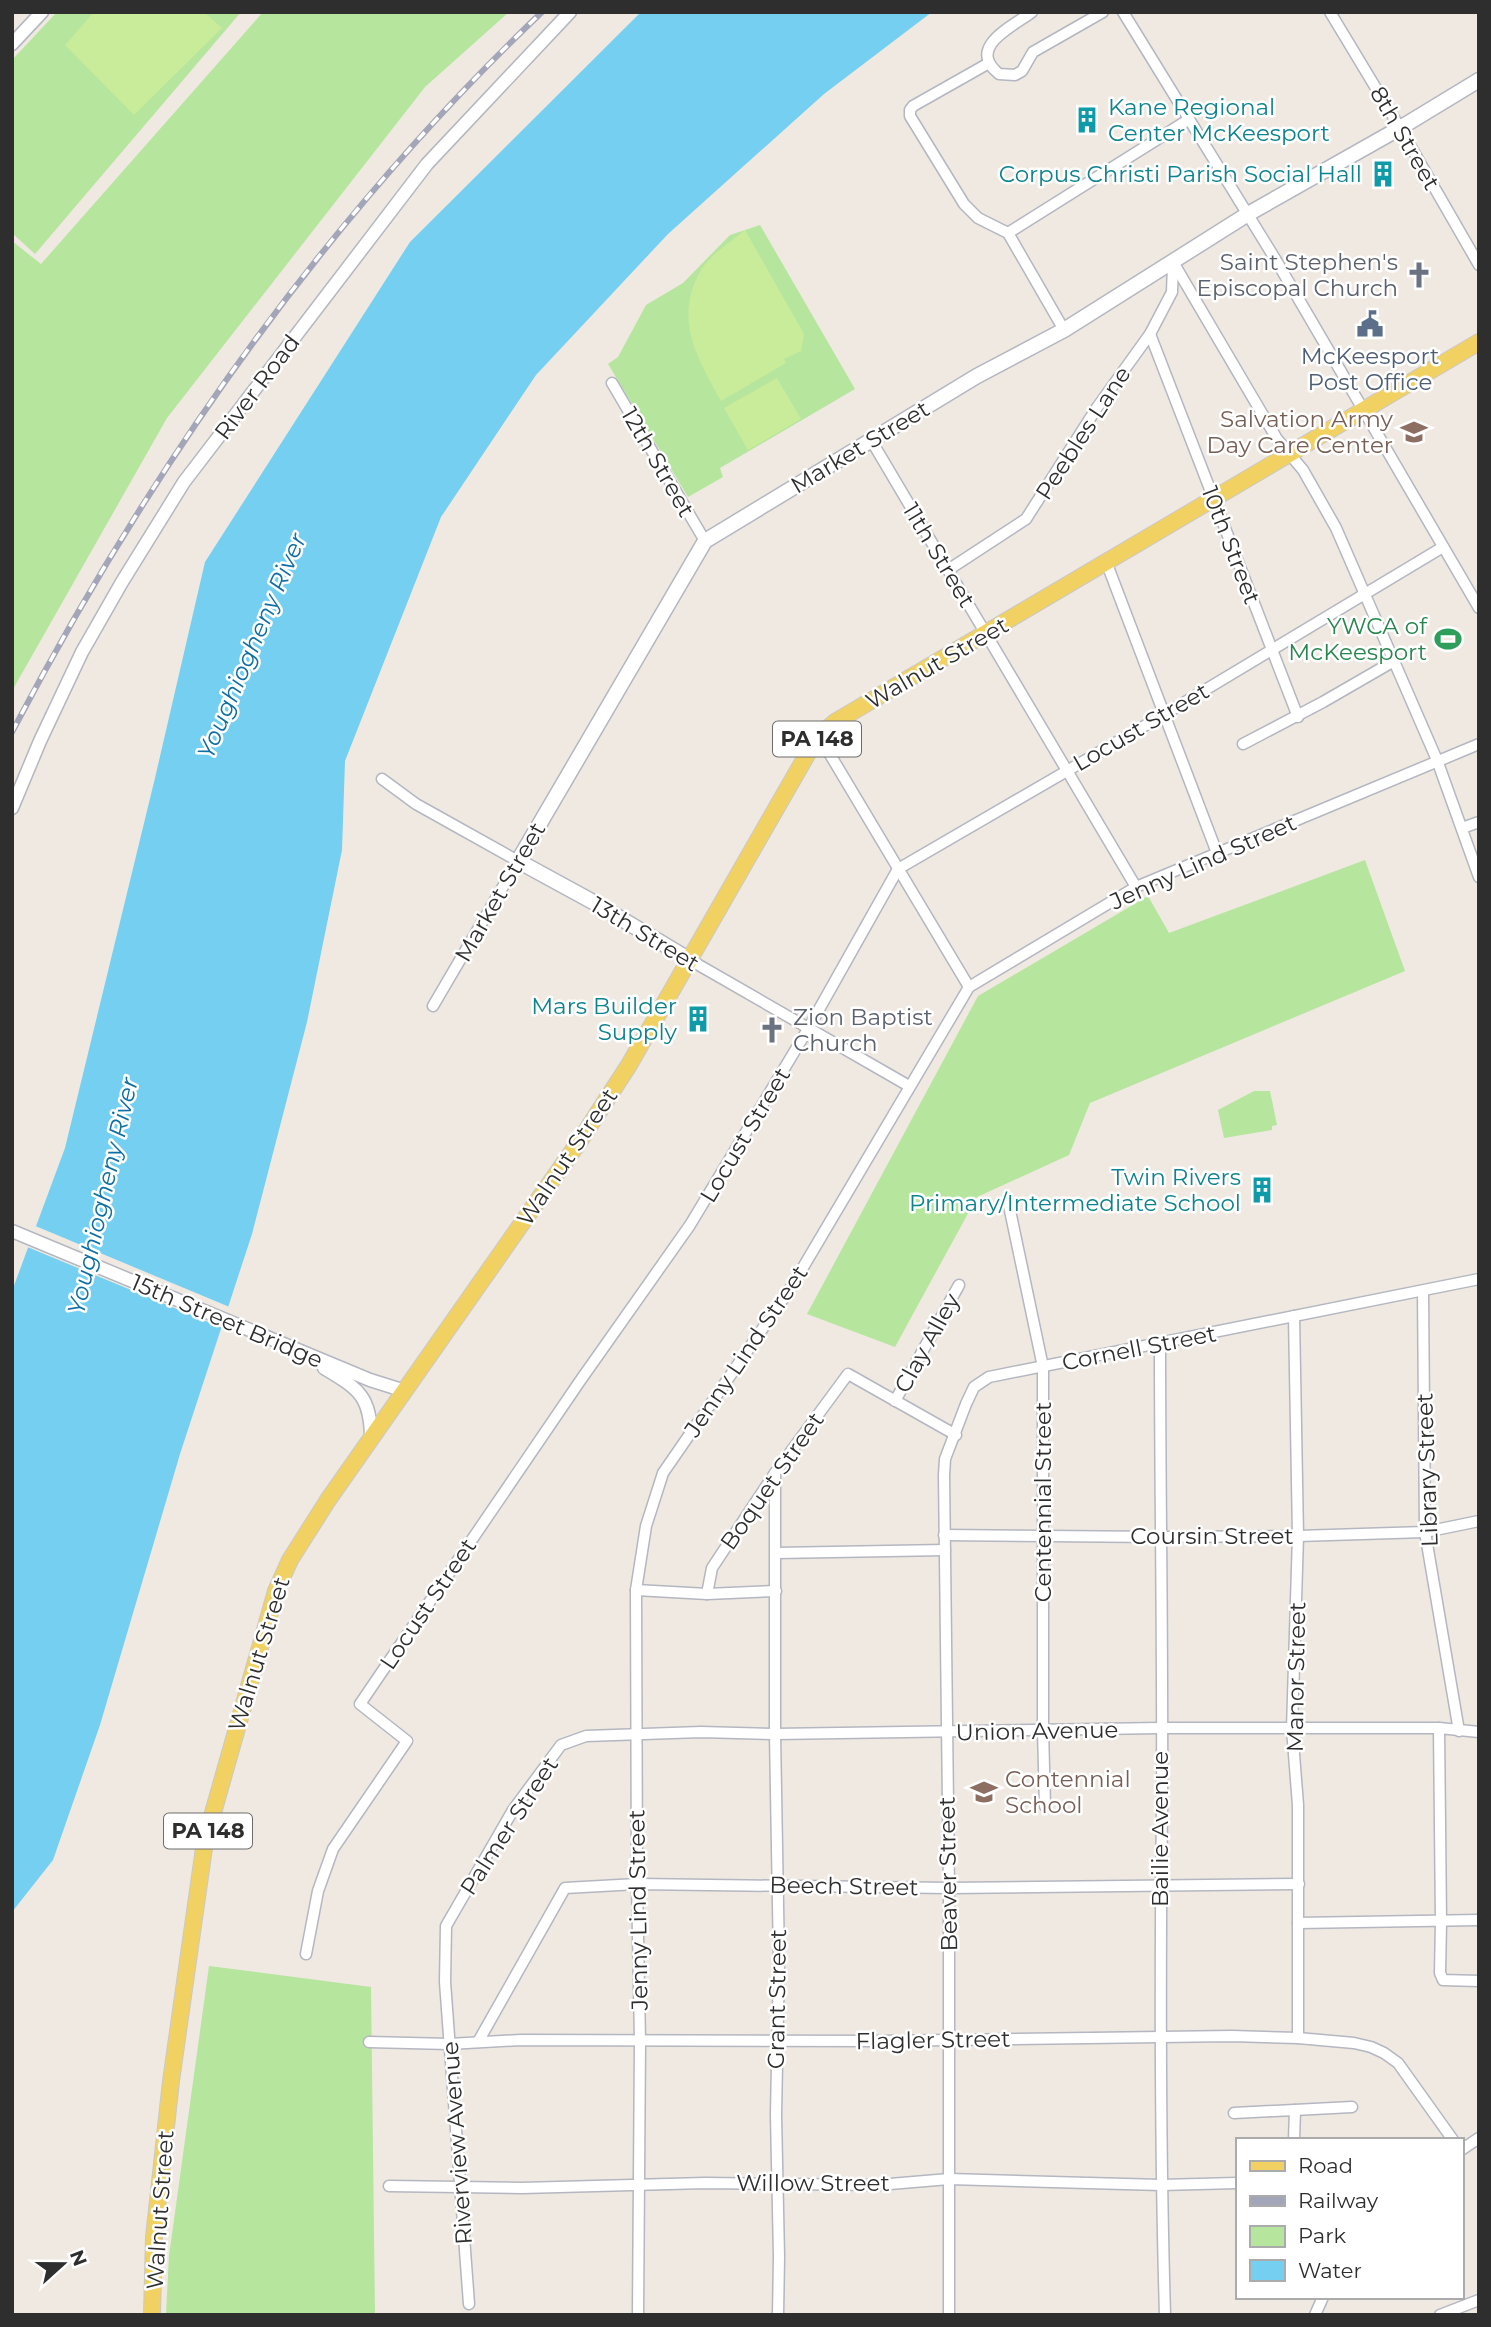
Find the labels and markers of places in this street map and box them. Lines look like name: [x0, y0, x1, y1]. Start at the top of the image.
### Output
place label: Kane Regional Center McKeesport: [1108, 93, 1330, 147]
building icon: Kane Regional Center McKeesport: [1072, 105, 1102, 135]
building icon: Corpus Christi Parish Social Hall: [1368, 159, 1398, 189]
place label: Corpus Christi Parish Social Hall: [999, 160, 1362, 188]
place label: Saint Stephen's Episcopal Church: [1197, 248, 1398, 302]
church icon: Saint Stephen's Episcopal Church: [1404, 260, 1434, 290]
public building icon: McKeesport Post Office: [1355, 309, 1385, 339]
place label: McKeesport Post Office: [1301, 342, 1439, 396]
place label: Salvation Army Day Care Center: [1207, 405, 1394, 459]
school or university icon: Salvation Army Day Care Center: [1399, 417, 1429, 447]
place label: YWCA of McKeesport: [1288, 612, 1428, 666]
sports icon: YWCA of McKeesport: [1433, 624, 1463, 654]
place label: Mars Builder Supply: [531, 992, 678, 1046]
place label: Zion Baptist Church: [793, 1003, 933, 1057]
building icon: Mars Builder Supply: [683, 1004, 713, 1034]
church icon: Zion Baptist Church: [757, 1015, 787, 1045]
place label: Twin Rivers Primary/Intermediate School: [909, 1163, 1241, 1217]
building icon: Twin Rivers Primary/Intermediate School: [1247, 1175, 1277, 1205]
place label: Contennial School: [1005, 1765, 1131, 1819]
school or university icon: Contennial School: [969, 1777, 999, 1807]

